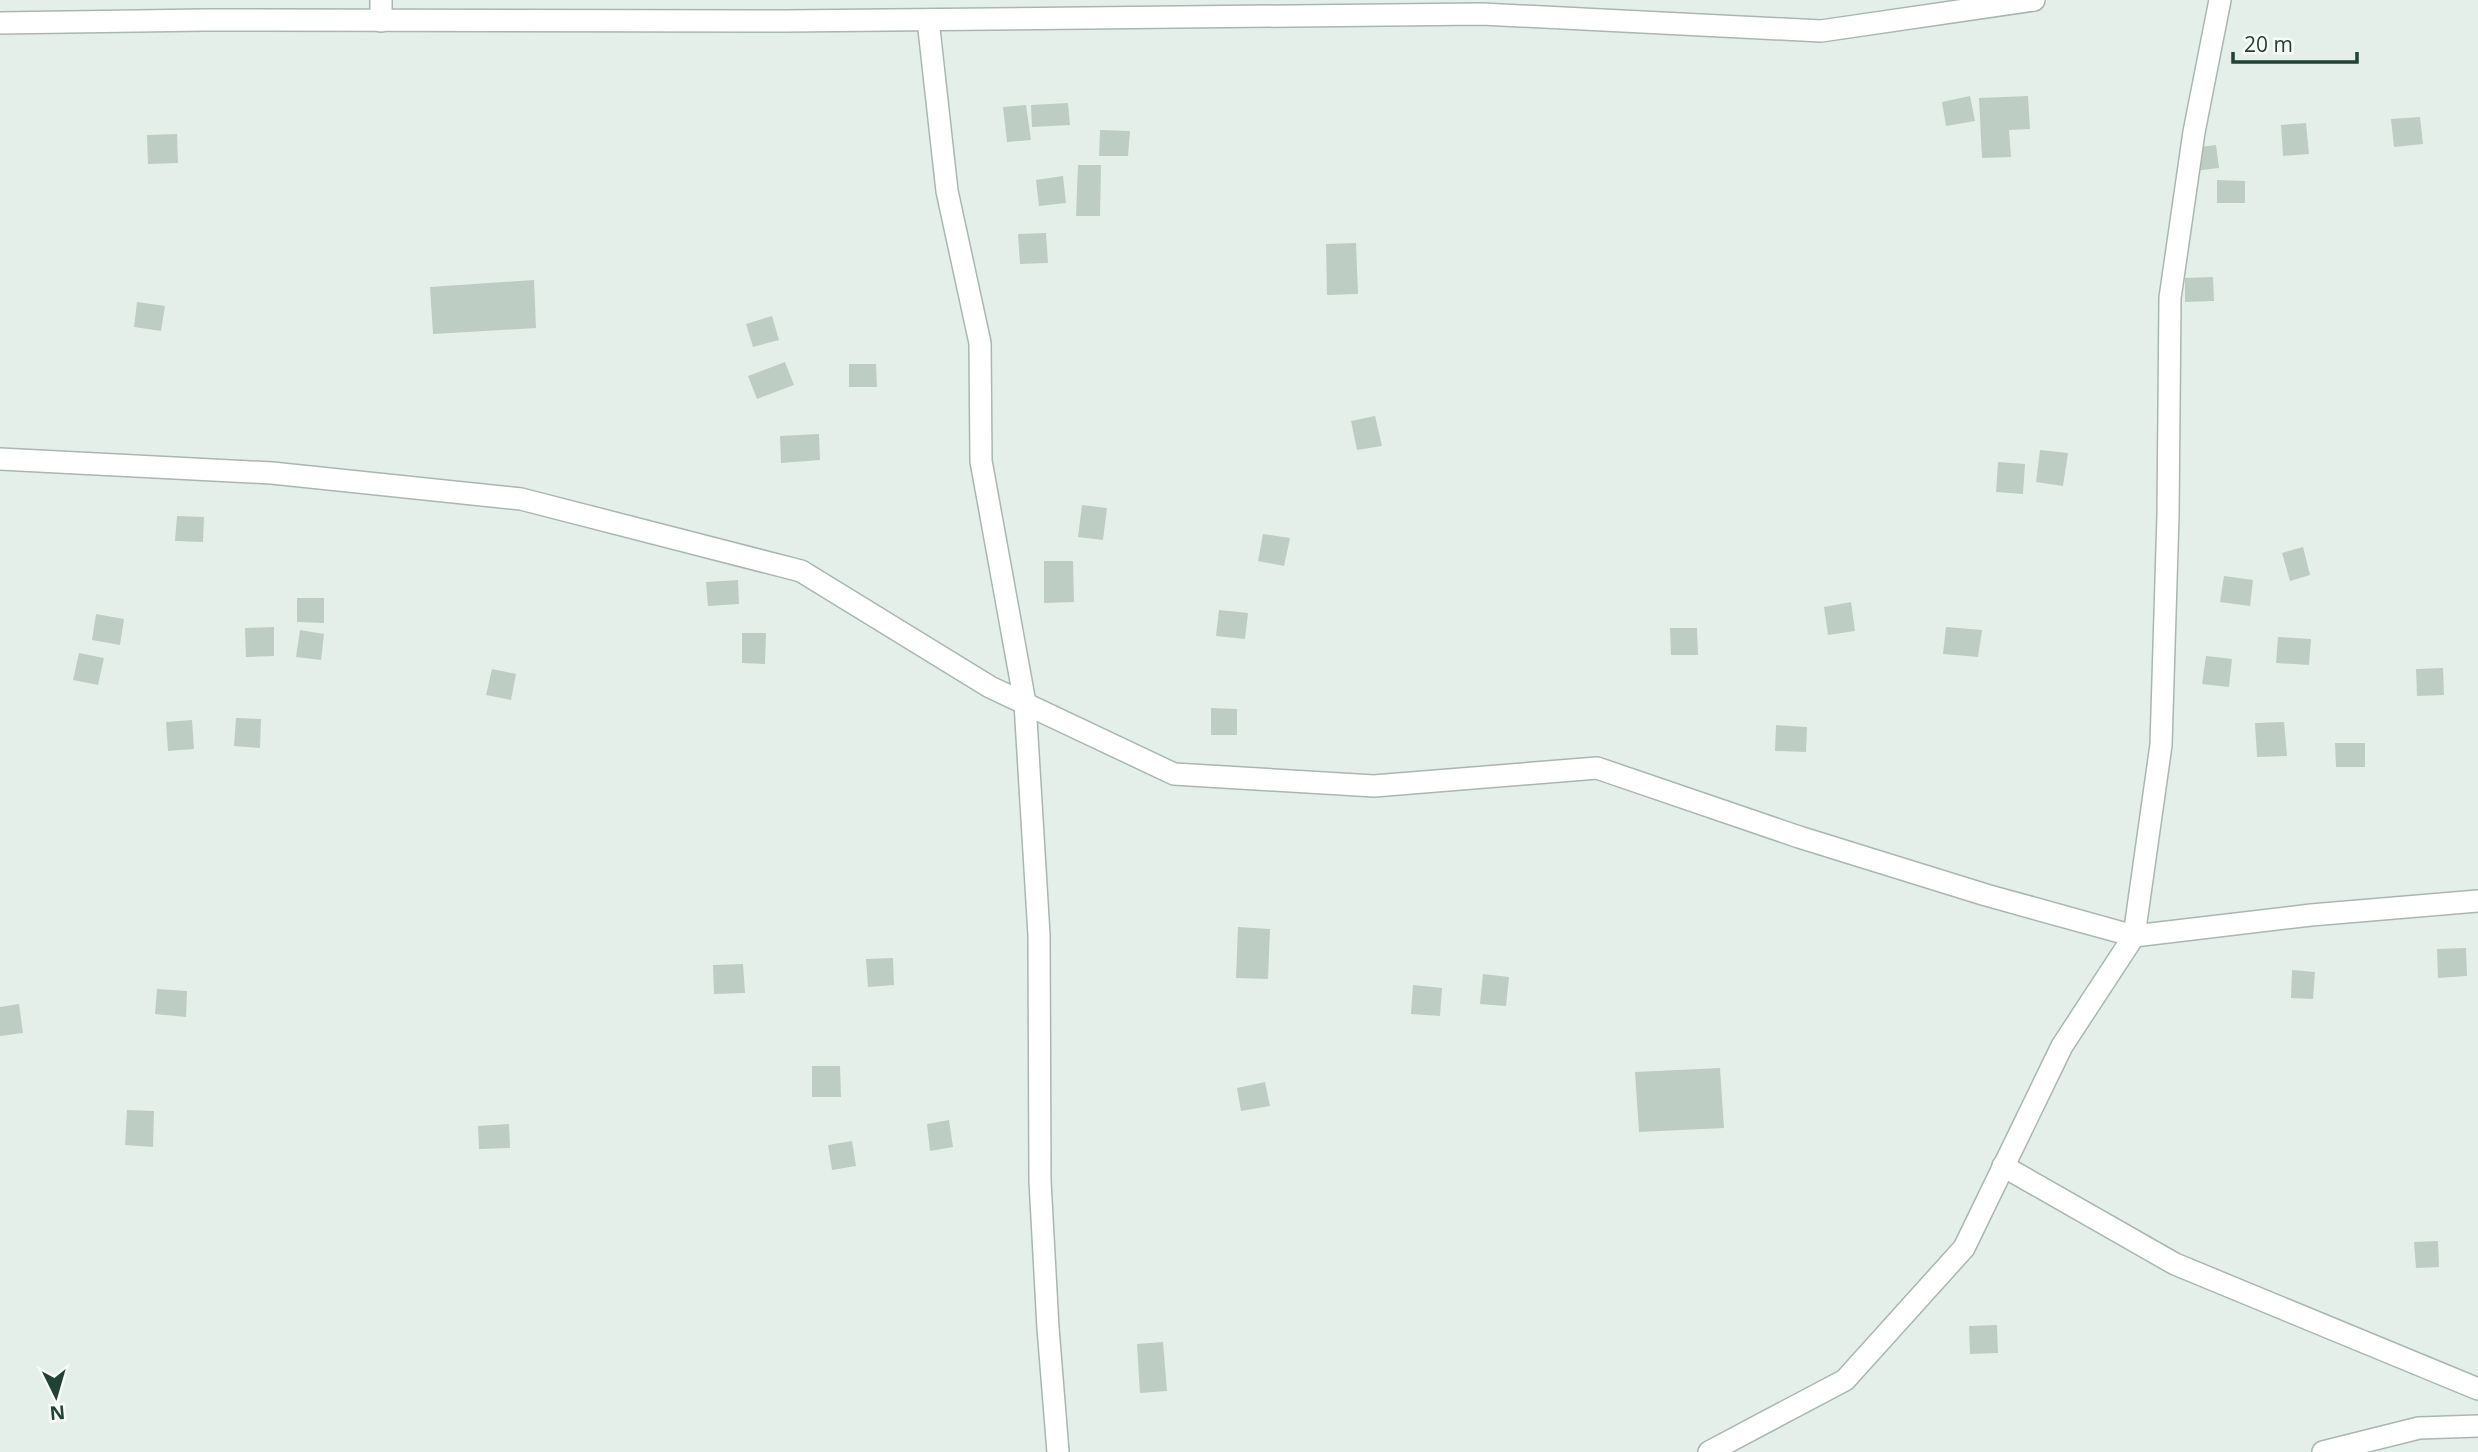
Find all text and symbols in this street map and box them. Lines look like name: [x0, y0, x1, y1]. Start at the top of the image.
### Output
scale bar: [2233, 21, 2357, 65]
text: 20 m: [2244, 30, 2293, 58]
north arrow: [21, 1361, 91, 1431]
text: N: [49, 1399, 66, 1427]

